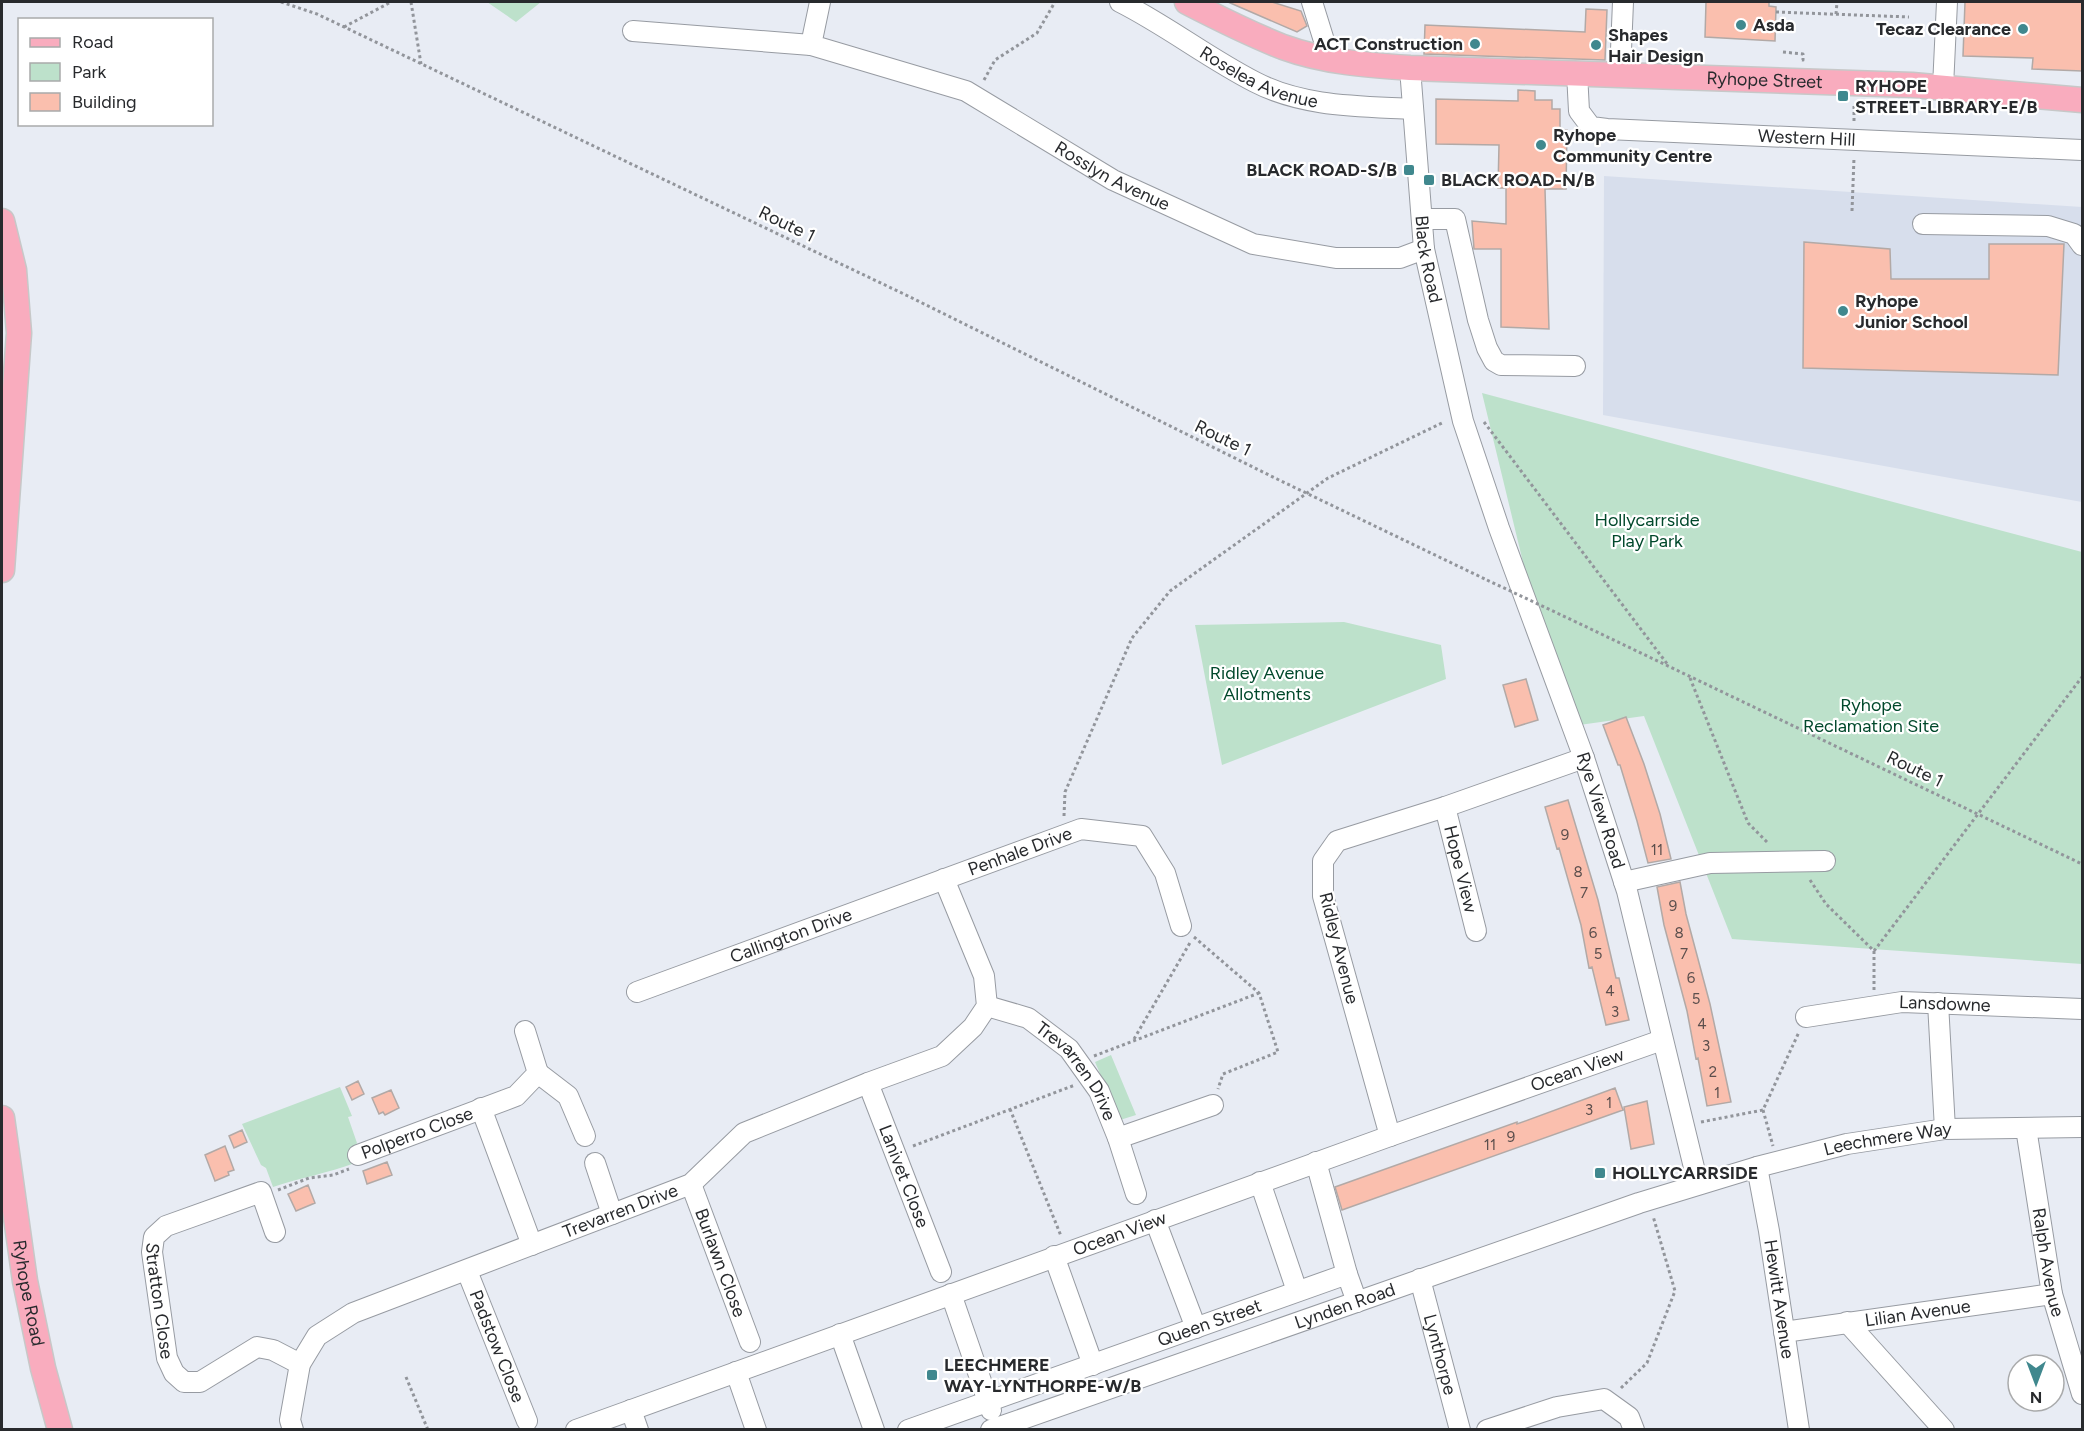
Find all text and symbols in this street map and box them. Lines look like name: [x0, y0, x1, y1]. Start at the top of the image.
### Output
place label: Asda: [1753, 14, 1795, 36]
legend: [18, 18, 213, 126]
marker: Asda: [1734, 18, 1748, 32]
place label: Tecaz Clearance: [1876, 18, 2011, 40]
marker: Tecaz Clearance: [2016, 22, 2030, 36]
place label: Shapes Hair Design: [1608, 24, 1704, 67]
text: Road: [72, 31, 113, 53]
place label: ACT Construction: [1314, 33, 1463, 55]
marker: ACT Construction: [1468, 37, 1482, 51]
marker: Shapes Hair Design: [1589, 38, 1603, 52]
street label: Roselea Avenue: [1195, 41, 1320, 113]
text: Park: [72, 61, 107, 83]
street label: Ryhope Street: [1706, 67, 1823, 93]
place label: RYHOPE STREET-LIBRARY-E/B: [1855, 75, 2038, 118]
marker: RYHOPE STREET-LIBRARY-E/B: [1836, 89, 1850, 103]
text: Building: [72, 91, 137, 113]
place label: Ryhope Community Centre: [1553, 124, 1712, 167]
street label: Western Hill: [1757, 125, 1856, 151]
street label: Rosslyn Avenue: [1051, 136, 1173, 216]
marker: Ryhope Community Centre: [1534, 138, 1548, 152]
place label: BLACK ROAD-S/B: [1246, 159, 1397, 181]
marker: BLACK ROAD-S/B: [1402, 163, 1416, 177]
place label: BLACK ROAD-N/B: [1441, 169, 1595, 191]
marker: BLACK ROAD-N/B: [1422, 173, 1436, 187]
street label: Route 1: [755, 201, 819, 247]
street label: Black Road: [1410, 214, 1447, 305]
place label: Ryhope Junior School: [1855, 290, 1968, 333]
marker: Ryhope Junior School: [1836, 304, 1850, 318]
street label: Route 1: [1191, 415, 1255, 461]
park label: Hollycarrside Play Park: [1594, 509, 1700, 552]
park label: Ridley Avenue Allotments: [1210, 662, 1324, 705]
park label: Ryhope Reclamation Site: [1803, 694, 1939, 737]
street label: Route 1: [1883, 746, 1947, 792]
street label: Rye View Road: [1572, 749, 1630, 871]
street label: Penhale Drive: [965, 822, 1075, 881]
street label: Hope View: [1439, 823, 1482, 915]
house number: 9: [1561, 826, 1569, 844]
house number: 11: [1651, 841, 1663, 859]
house number: 8: [1573, 863, 1583, 881]
house number: 7: [1580, 884, 1588, 902]
street label: Ridley Avenue: [1314, 890, 1364, 1006]
house number: 9: [1669, 897, 1677, 915]
street label: Callington Drive: [727, 903, 855, 968]
house number: 6: [1589, 924, 1598, 942]
house number: 8: [1674, 924, 1684, 942]
house number: 5: [1594, 945, 1602, 963]
house number: 7: [1680, 945, 1688, 963]
house number: 6: [1687, 969, 1696, 987]
house number: 4: [1605, 982, 1615, 1000]
house number: 5: [1692, 990, 1700, 1008]
street label: Lansdowne: [1899, 991, 1991, 1016]
house number: 3: [1611, 1003, 1619, 1021]
house number: 4: [1697, 1015, 1707, 1033]
street label: Trevarren Drive: [1031, 1017, 1121, 1124]
house number: 3: [1702, 1037, 1710, 1055]
street label: Ocean View: [1528, 1043, 1627, 1097]
house number: 2: [1709, 1063, 1717, 1081]
house number: 1: [1714, 1084, 1720, 1102]
house number: 1: [1606, 1094, 1612, 1112]
house number: 3: [1585, 1101, 1593, 1119]
street label: Polperro Close: [358, 1102, 476, 1164]
street label: Leechmere Way: [1821, 1118, 1952, 1160]
street label: Lanivet Close: [874, 1122, 934, 1231]
house number: 9: [1507, 1128, 1515, 1146]
house number: 11: [1484, 1136, 1496, 1154]
place label: HOLLYCARRSIDE: [1612, 1162, 1758, 1184]
marker: HOLLYCARRSIDE: [1593, 1166, 1607, 1180]
street label: Trevarren Drive: [560, 1179, 681, 1243]
street label: Burlawn Close: [690, 1205, 751, 1320]
street label: Ralph Avenue: [2028, 1206, 2069, 1320]
street label: Ocean View: [1070, 1207, 1169, 1261]
street label: Ryhope Road: [8, 1238, 49, 1348]
street label: Hewitt Avenue: [1759, 1238, 1799, 1360]
street label: Stratton Close: [141, 1241, 178, 1361]
street label: Lynden Road: [1292, 1278, 1398, 1334]
street label: Padstow Close: [465, 1287, 530, 1406]
street label: Queen Street: [1155, 1294, 1265, 1351]
street label: Lilian Avenue: [1863, 1295, 1972, 1331]
street label: Lynthorpe: [1419, 1312, 1461, 1397]
north arrow: [2006, 1353, 2066, 1413]
place label: LEECHMERE WAY-LYNTHORPE-W/B: [944, 1354, 1141, 1397]
marker: LEECHMERE WAY-LYNTHORPE-W/B: [925, 1368, 939, 1382]
text: N: [2030, 1388, 2042, 1407]

